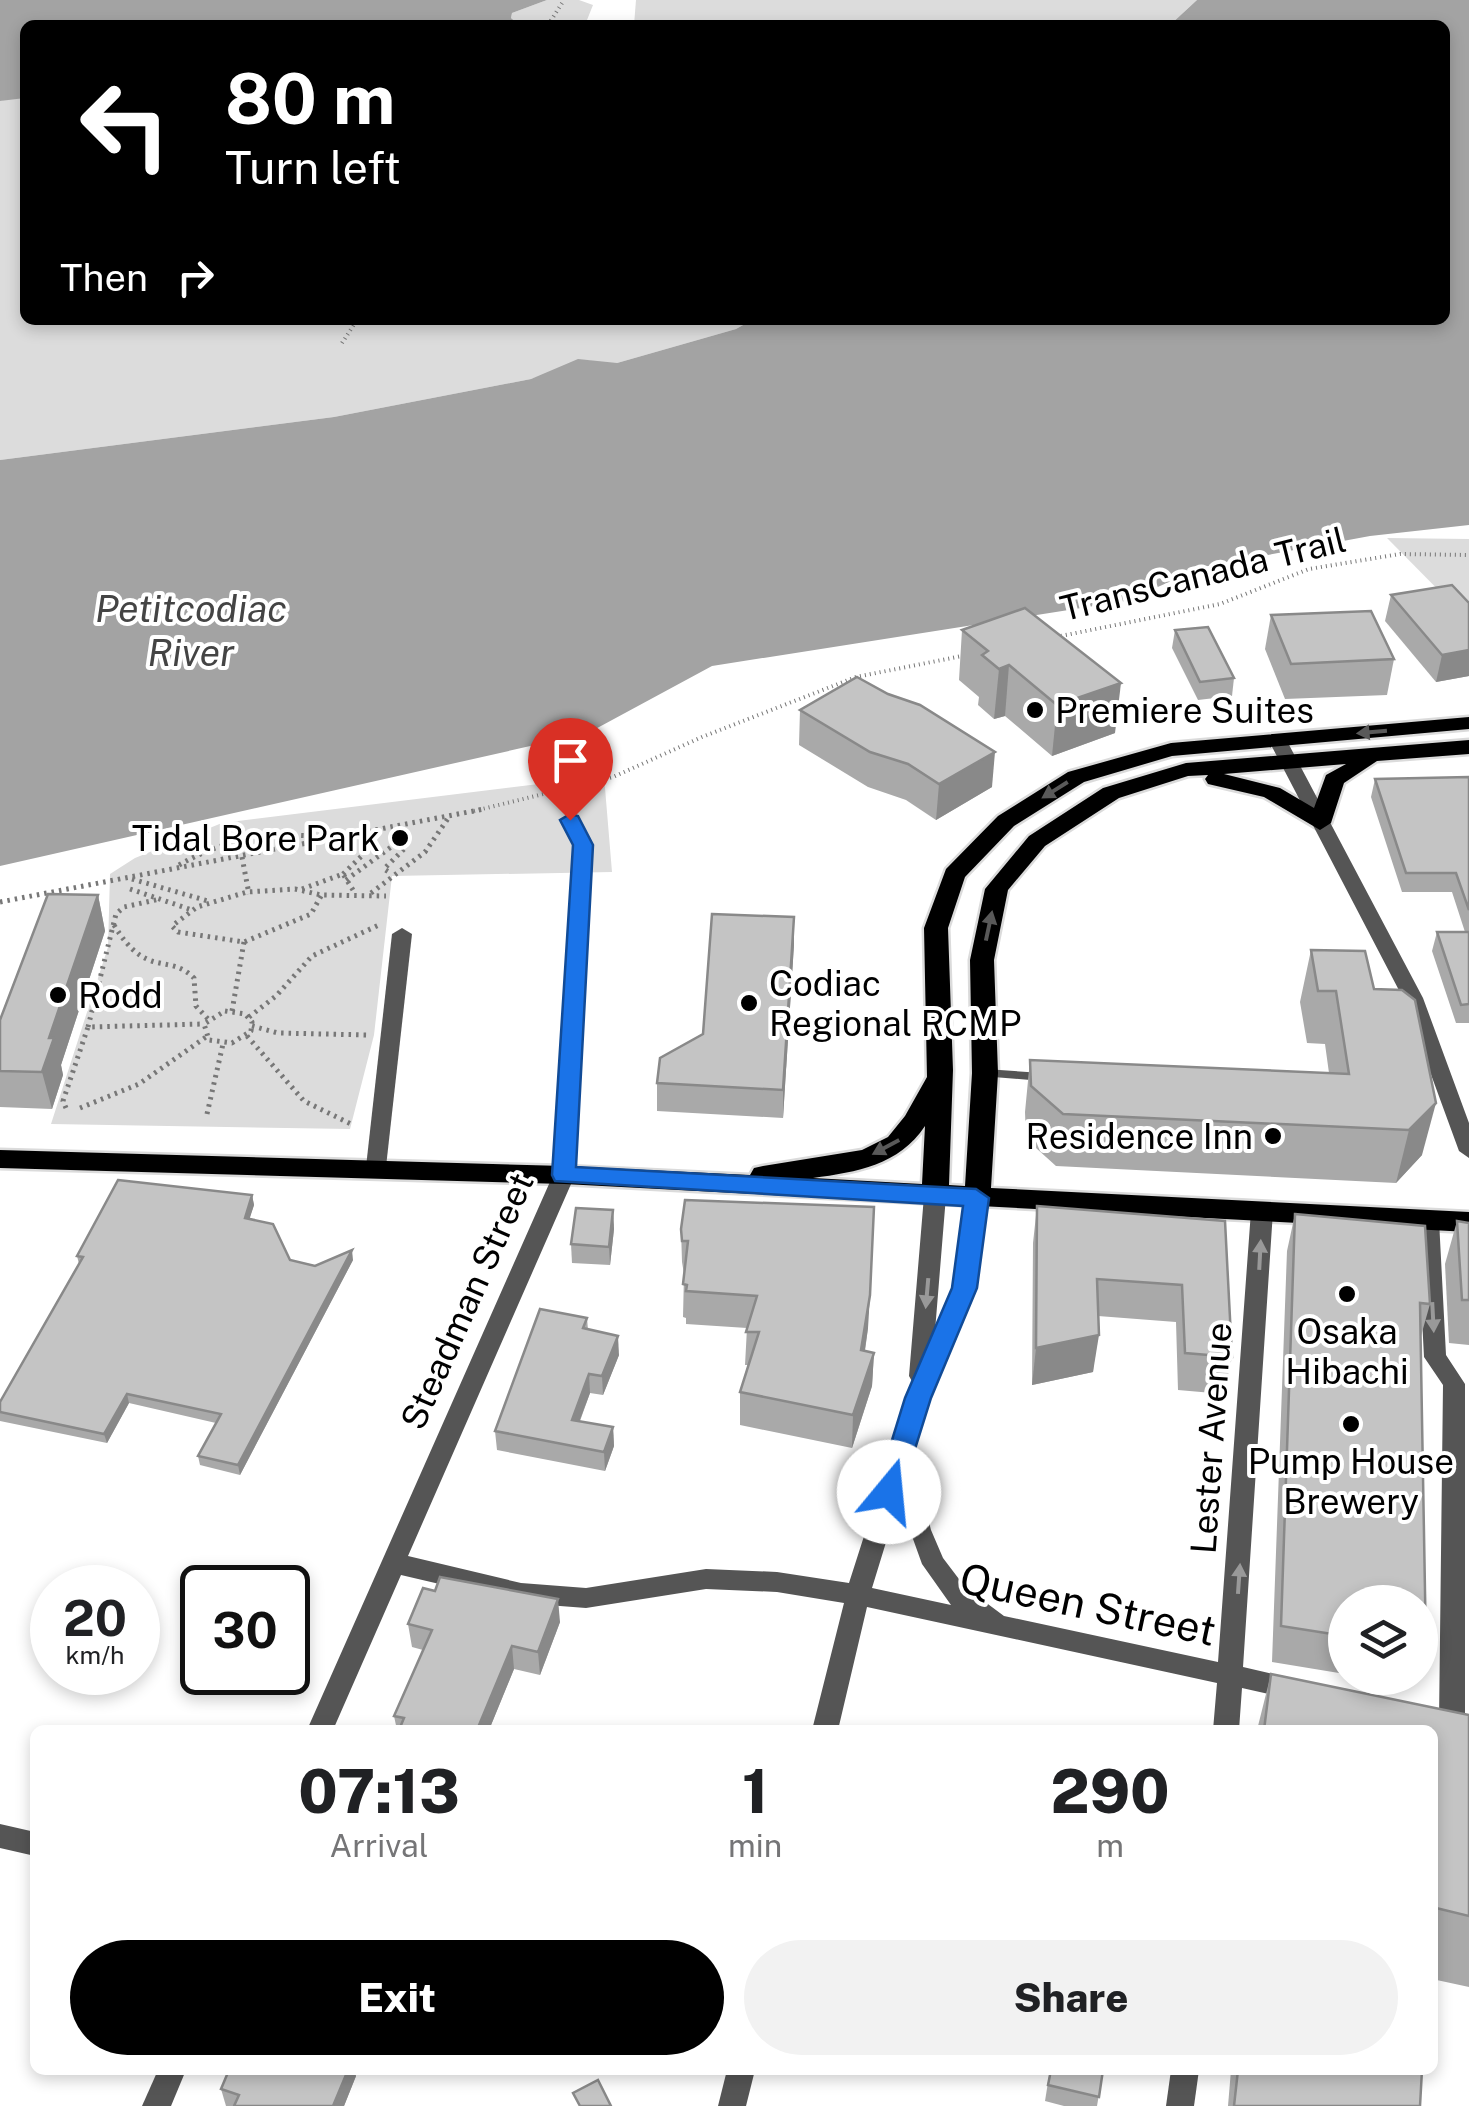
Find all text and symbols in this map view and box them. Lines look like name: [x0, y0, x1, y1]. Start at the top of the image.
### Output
text: 80 m: [225, 57, 395, 140]
icon: left: [60, 60, 190, 190]
text: Turn left: [225, 141, 401, 194]
icon: right: [168, 250, 223, 305]
text: Then: [60, 255, 148, 300]
street label: TransCanada Trail: [1056, 519, 1350, 629]
water label: Petitcodiac River: [95, 586, 287, 675]
place label: Premiere Suites: [1055, 690, 1314, 731]
marker: Premiere Suites: [1024, 699, 1046, 721]
pin: [528, 718, 613, 821]
one-way arrow: [1355, 725, 1387, 741]
icon: arrive: [543, 733, 598, 788]
one-way arrow: [1042, 781, 1069, 799]
place label: Tidal Bore Park: [132, 818, 380, 859]
marker: Tidal Bore Park: [389, 827, 411, 849]
one-way arrow: [982, 911, 997, 942]
place label: Codiac Regional RCMP: [769, 963, 1021, 1044]
place label: Rodd: [78, 975, 163, 1016]
marker: Rodd: [47, 984, 69, 1006]
marker: Codiac Regional RCMP: [738, 992, 760, 1014]
place label: Residence Inn: [1026, 1116, 1253, 1157]
marker: Residence Inn: [1262, 1125, 1284, 1147]
one-way arrow: [872, 1138, 900, 1155]
street label: Steadman Street: [392, 1166, 542, 1436]
one-way arrow: [1252, 1238, 1268, 1270]
one-way arrow: [919, 1278, 935, 1310]
marker: Osaka Hibachi: [1336, 1283, 1358, 1305]
one-way arrow: [1425, 1302, 1441, 1333]
place label: Osaka Hibachi: [1285, 1311, 1409, 1392]
street label: Lester Avenue: [1182, 1321, 1240, 1555]
marker: Pump House Brewery: [1340, 1413, 1362, 1435]
position arrow: [837, 1440, 941, 1544]
place label: Pump House Brewery: [1248, 1441, 1454, 1522]
street label: Queen Street: [956, 1553, 1220, 1655]
one-way arrow: [1231, 1563, 1247, 1595]
speed limit sign: 30: [180, 1565, 310, 1695]
map controls: [1328, 1585, 1438, 1695]
button: layers: [1328, 1585, 1438, 1695]
text: 20: [63, 1588, 127, 1647]
text: km/h: [66, 1640, 124, 1670]
text: 07:13: [298, 1756, 460, 1827]
text: 1: [742, 1756, 768, 1827]
text: 290: [1051, 1756, 1170, 1827]
text: Arrival: [330, 1827, 428, 1864]
text: min: [728, 1827, 782, 1864]
text: m: [1096, 1827, 1124, 1864]
button: Exit: [70, 1940, 724, 2055]
button: Share: [744, 1940, 1398, 2055]

